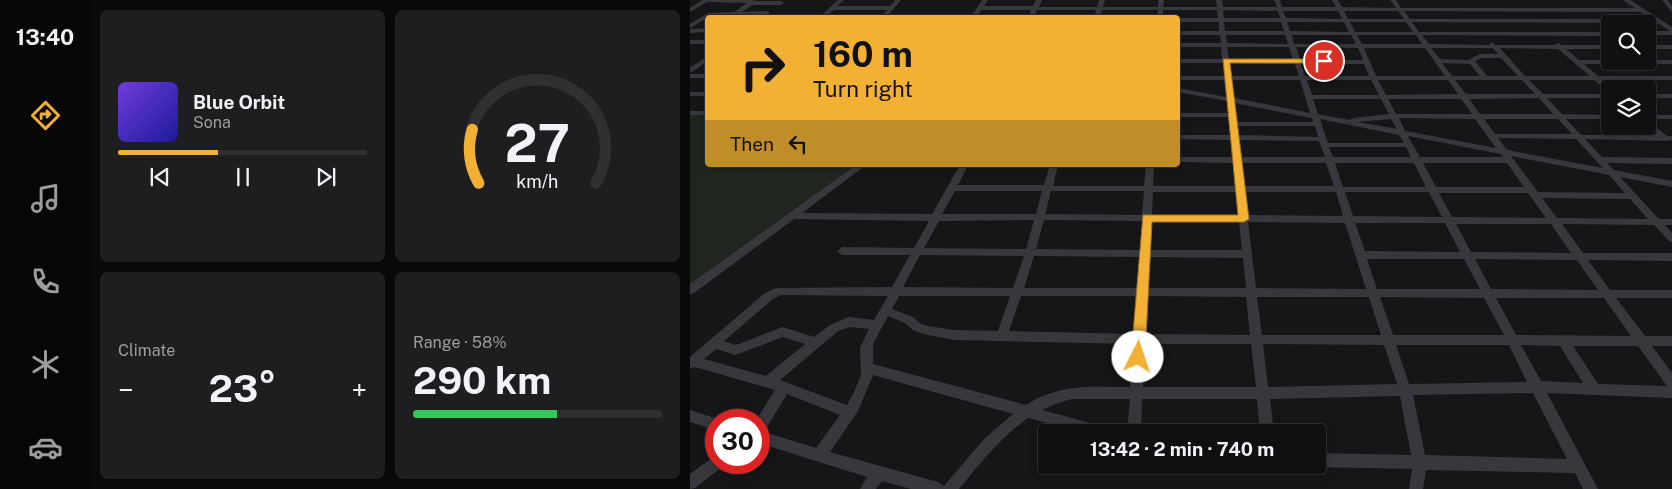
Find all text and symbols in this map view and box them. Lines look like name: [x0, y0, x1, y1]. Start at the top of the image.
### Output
map controls: [1601, 15, 1656, 135]
button: search: [1601, 15, 1656, 70]
text: 13:40: [16, 24, 74, 50]
text: 160 m: [813, 34, 913, 75]
icon: right: [730, 35, 795, 100]
pin: [1303, 40, 1345, 82]
icon: arrive: [1310, 47, 1338, 75]
text: Turn right: [813, 76, 913, 102]
button: layers: [1601, 80, 1656, 135]
text: Blue Orbit: [193, 91, 285, 113]
icon: directions: [28, 98, 63, 133]
text: Sona: [193, 113, 231, 132]
text: 27: [505, 113, 570, 174]
icon: left: [784, 130, 812, 158]
text: Then: [730, 133, 774, 155]
icon: previous: [146, 163, 174, 191]
icon: pause: [229, 163, 257, 191]
icon: next: [312, 163, 340, 191]
text: km/h: [516, 171, 559, 192]
icon: music: [28, 181, 63, 216]
icon: phone: [28, 264, 63, 299]
position arrow: [1111, 330, 1163, 382]
text: Range · 58%: [413, 333, 507, 352]
text: Climate: [118, 341, 175, 360]
icon: climate: [28, 347, 63, 382]
text: 290 km: [413, 358, 551, 403]
text: 23°: [209, 366, 276, 411]
text: −: [118, 373, 134, 406]
text: +: [351, 373, 367, 406]
speed limit sign: 30: [705, 409, 770, 474]
icon: car: [28, 430, 63, 465]
text: 13:42 · 2 min · 740 m: [1090, 438, 1274, 460]

